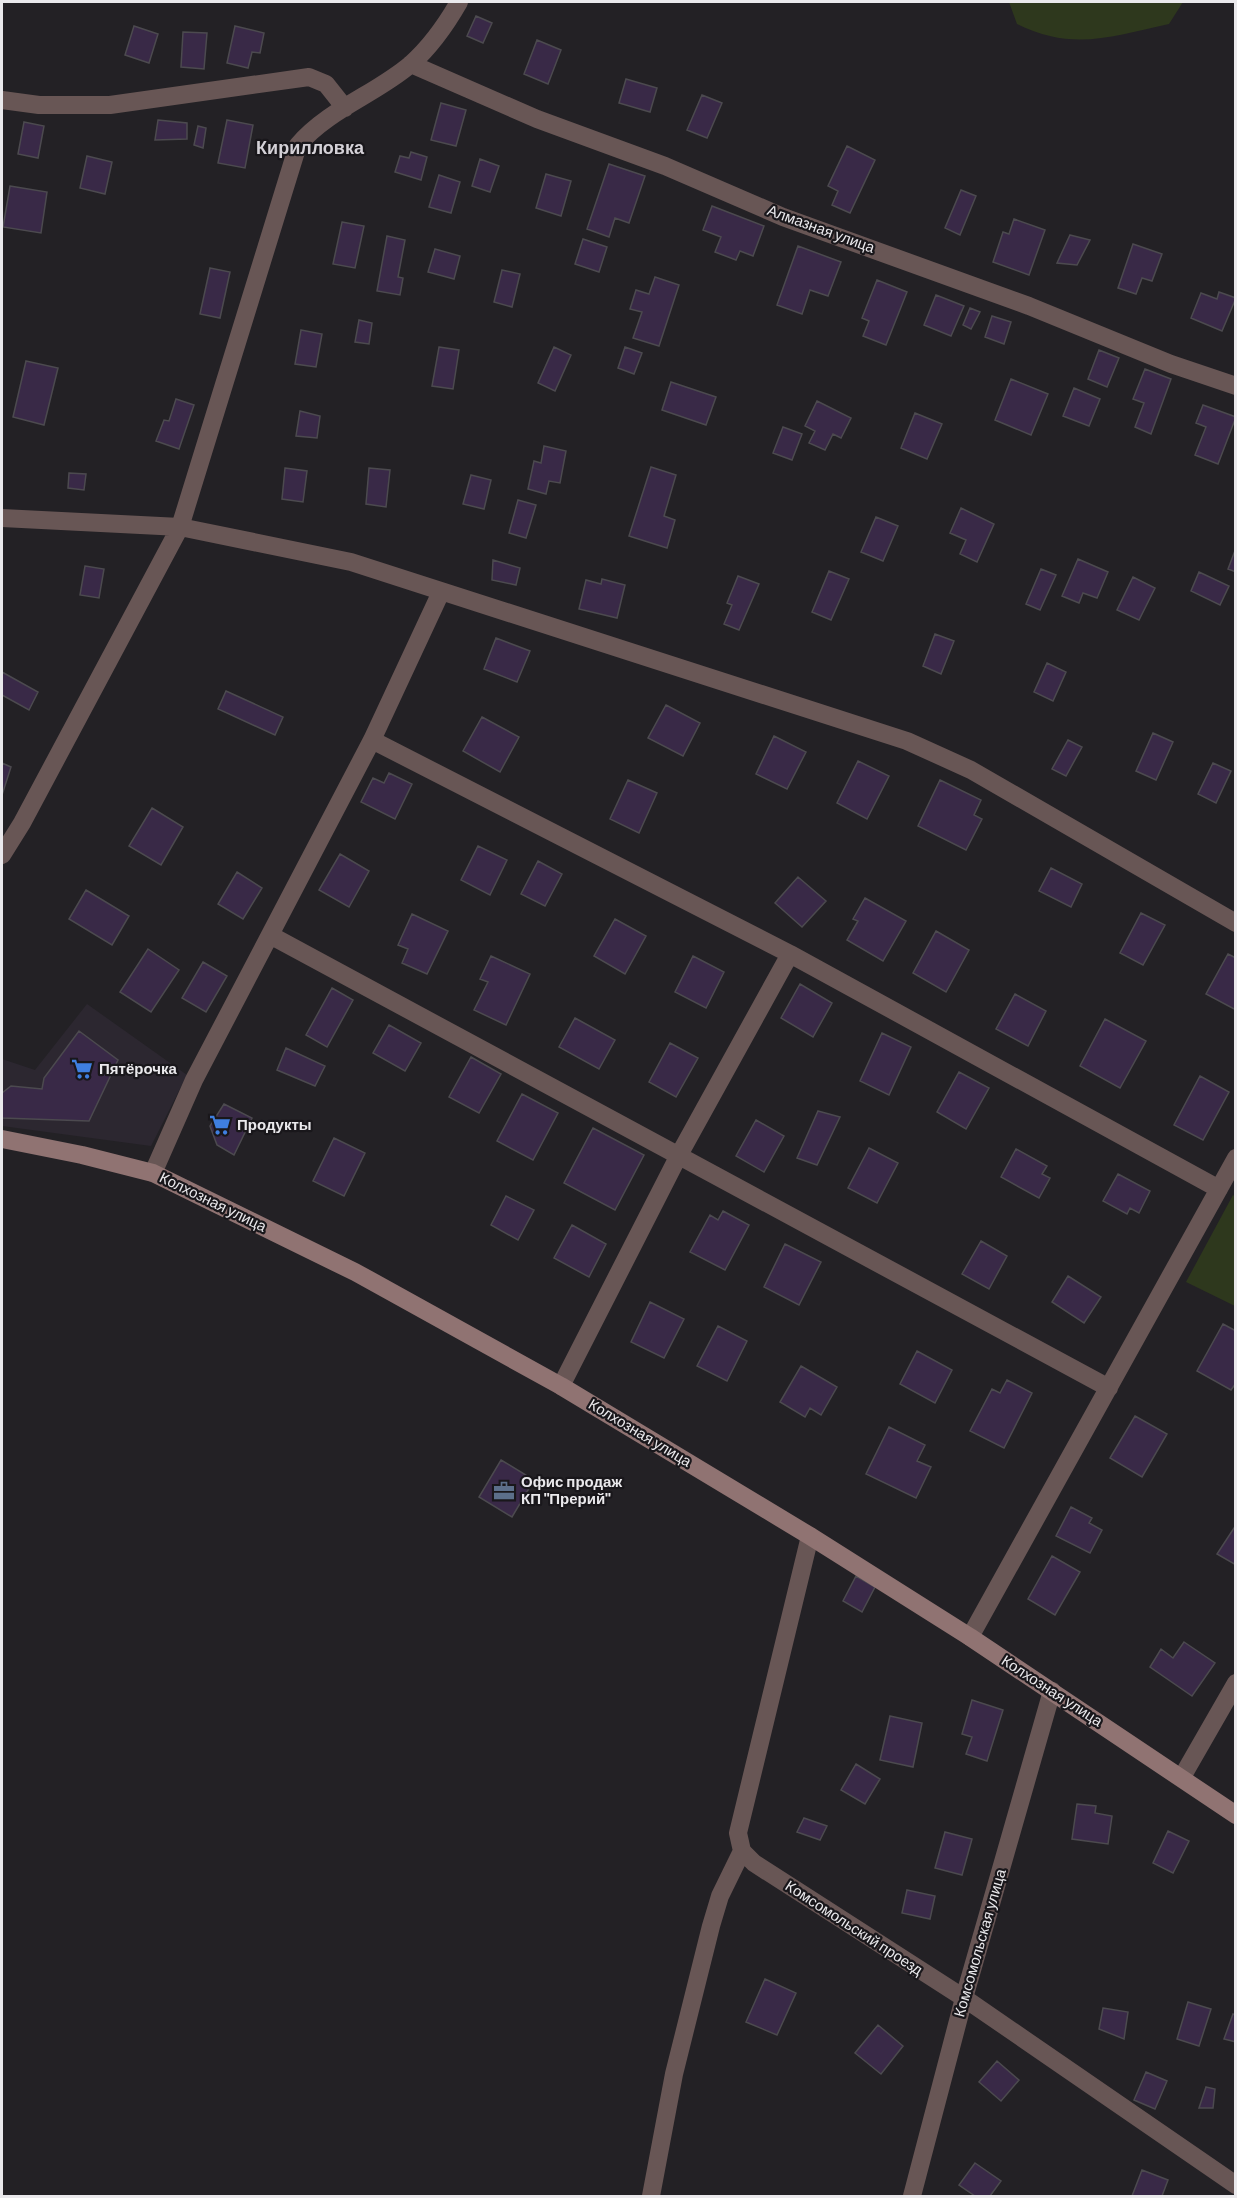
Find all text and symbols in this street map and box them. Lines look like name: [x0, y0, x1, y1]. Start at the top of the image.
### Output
district label: Кирилловка: [256, 136, 365, 158]
street label: Алмазная улица: [765, 200, 878, 256]
supermarket icon: Пятёрочка: [70, 1057, 94, 1081]
place label: Пятёрочка: [99, 1059, 177, 1077]
supermarket icon: Продукты: [208, 1113, 232, 1137]
place label: Продукты: [237, 1115, 312, 1133]
street label: Колхозная улица: [157, 1167, 270, 1235]
street label: Колхозная улица: [586, 1394, 696, 1470]
place label: Офис продаж КП "Прерий": [521, 1472, 622, 1507]
office icon: Офис продаж КП "Прерий": [492, 1479, 516, 1503]
street label: Колхозная улица: [999, 1651, 1107, 1730]
street label: Комсомольская улица: [949, 1866, 1009, 2019]
street label: Комсомольский проезд: [782, 1876, 927, 1978]

